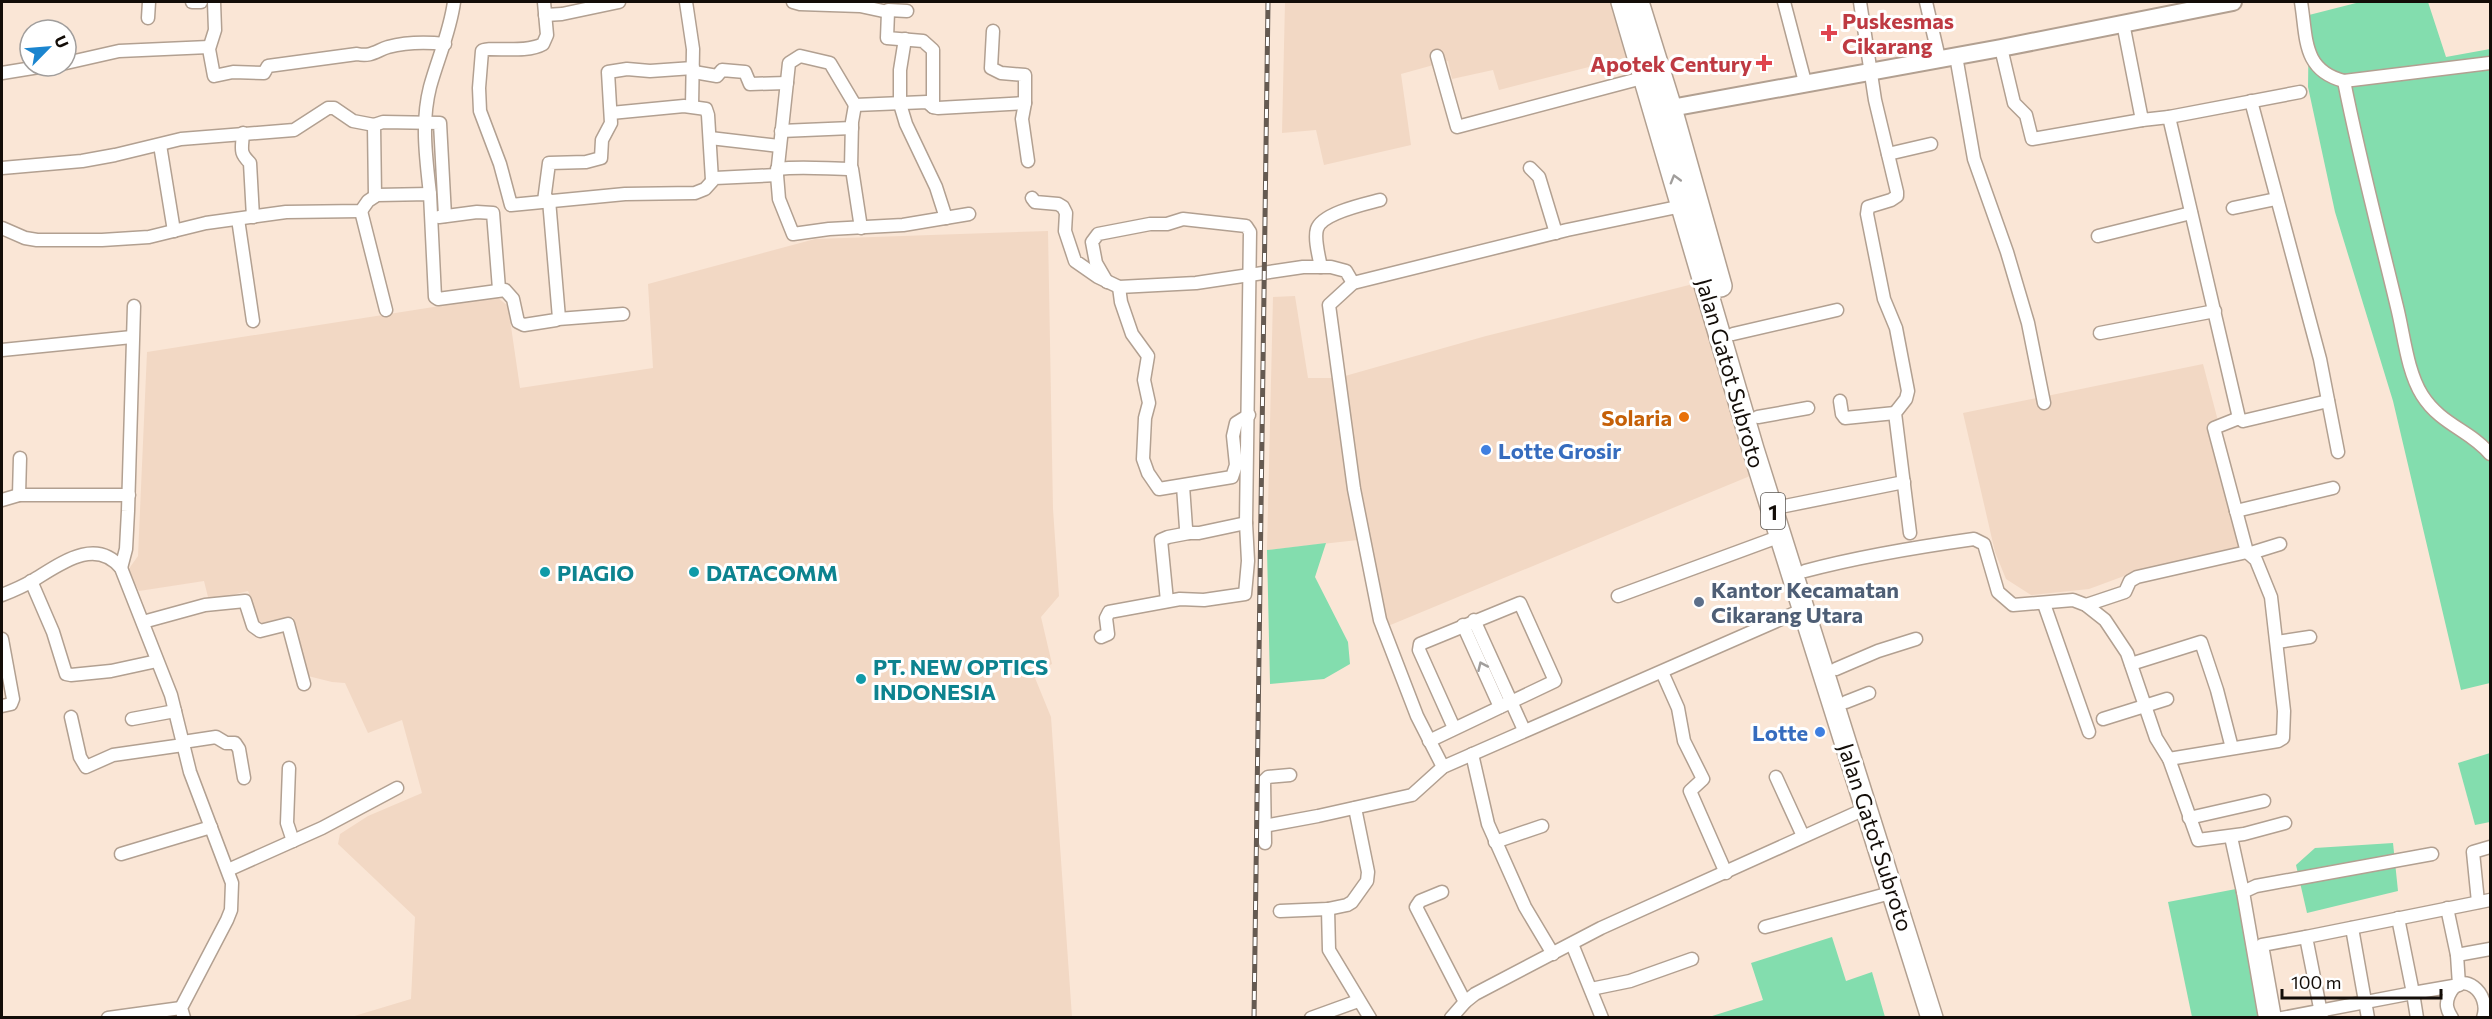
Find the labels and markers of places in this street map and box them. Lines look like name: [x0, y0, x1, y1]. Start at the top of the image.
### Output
place label: Puskesmas Cikarang: [1842, 7, 1954, 59]
marker: Puskesmas Cikarang: [1820, 24, 1838, 42]
place label: Apotek Century: [1590, 50, 1752, 77]
marker: Apotek Century: [1757, 56, 1771, 70]
place label: Solaria: [1601, 404, 1672, 431]
marker: Solaria: [1677, 410, 1691, 424]
place label: Lotte Grosir: [1498, 437, 1621, 464]
marker: Lotte Grosir: [1479, 443, 1493, 457]
place label: PIAGIO: [557, 559, 634, 586]
place label: DATACOMM: [706, 559, 838, 586]
marker: PIAGIO: [538, 565, 552, 579]
marker: DATACOMM: [687, 565, 701, 579]
place label: Kantor Kecamatan Cikarang Utara: [1711, 576, 1899, 628]
marker: Kantor Kecamatan Cikarang Utara: [1692, 595, 1706, 609]
place label: PT. NEW OPTICS INDONESIA: [873, 653, 1048, 705]
marker: PT. NEW OPTICS INDONESIA: [854, 672, 868, 686]
place label: Lotte: [1752, 719, 1808, 746]
marker: Lotte: [1813, 725, 1827, 739]

